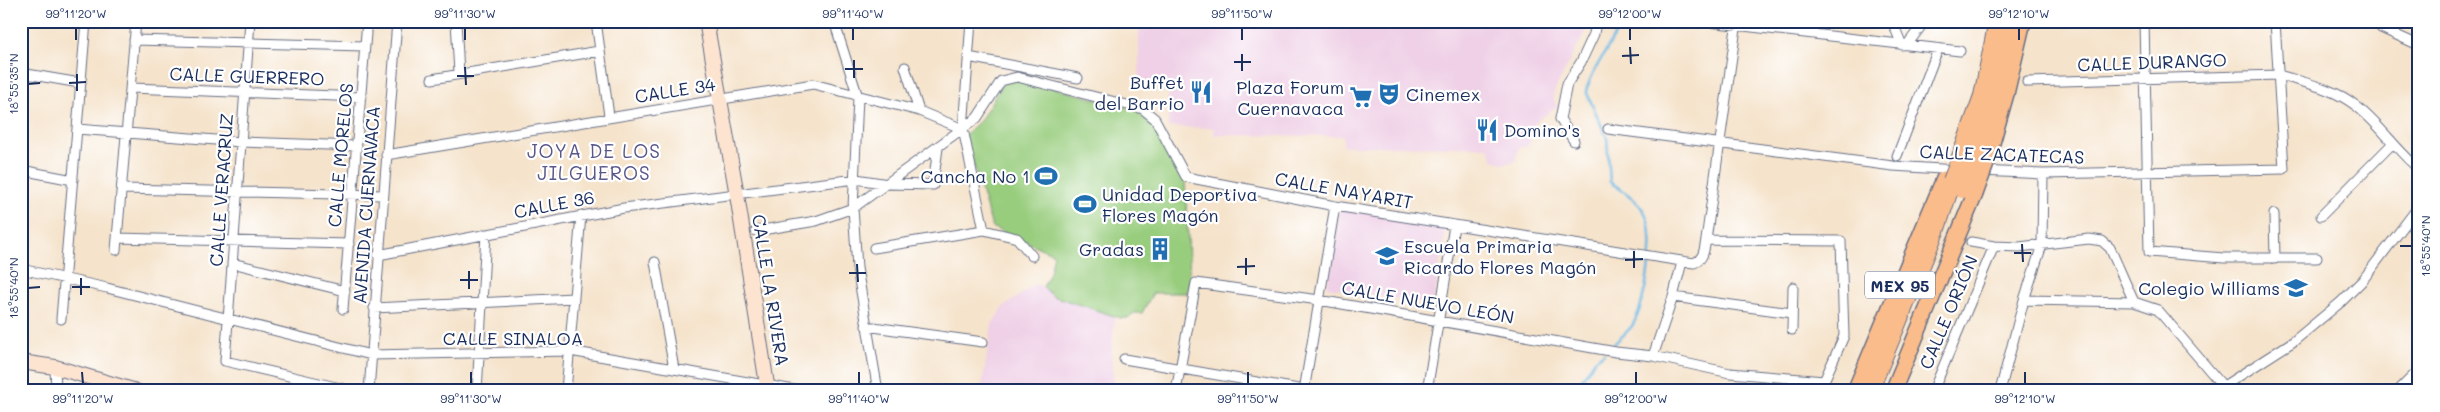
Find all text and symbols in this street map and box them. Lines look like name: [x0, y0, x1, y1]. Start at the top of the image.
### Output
text: 99°11'20"W: [45, 5, 107, 21]
text: 99°11'30"W: [434, 5, 496, 21]
text: 99°11'40"W: [822, 5, 884, 21]
text: 99°11'50"W: [1211, 5, 1273, 21]
text: 99°12'00"W: [1598, 5, 1662, 21]
text: 99°12'10"W: [1988, 5, 2050, 21]
street label: CALLE DURANGO: [2077, 47, 2227, 77]
text: 18°55'35"N: [5, 53, 21, 115]
street label: CALLE GUERRERO: [169, 61, 325, 91]
place label: Buffet del Barrio: [1095, 70, 1184, 115]
street label: CALLE 34: [633, 72, 718, 108]
place label: Plaza Forum Cuernavaca: [1236, 75, 1344, 120]
restaurant icon: Buffet del Barrio: [1188, 79, 1214, 105]
theatre icon: Cinemex: [1376, 81, 1402, 107]
street label: CALLE MORELOS: [322, 82, 358, 228]
place label: Cinemex: [1406, 82, 1480, 106]
supermarket icon: Plaza Forum Cuernavaca: [1348, 84, 1374, 110]
street label: AVENIDA CUERNAVACA: [347, 105, 385, 305]
street label: CALLE VERACRUZ: [204, 113, 238, 267]
restaurant icon: Domino's: [1474, 117, 1500, 143]
place label: Domino's: [1504, 118, 1580, 142]
district label: JOYA DE LOS JILGUEROS: [527, 138, 661, 185]
street label: CALLE ZACATECAS: [1919, 139, 2085, 169]
sports icon: Cancha No 1: [1033, 163, 1059, 189]
place label: Cancha No 1: [920, 164, 1030, 188]
street label: CALLE NAYARIT: [1273, 166, 1415, 214]
place label: Unidad Deportiva Flores Magón: [1102, 182, 1258, 227]
street label: CALLE 36: [512, 184, 596, 224]
sports icon: Unidad Deportiva Flores Magón: [1072, 191, 1098, 217]
street label: CALLE LA RIVERA: [747, 212, 795, 368]
text: 18°55'40"N: [2417, 215, 2433, 277]
place label: Escuela Primaria Ricardo Flores Magón: [1404, 234, 1596, 279]
building icon: Gradas: [1147, 236, 1173, 262]
place label: Gradas: [1079, 237, 1144, 261]
school or university icon: Escuela Primaria Ricardo Flores Magón: [1374, 243, 1400, 269]
street label: CALLE ORIÓN: [1913, 251, 1983, 373]
text: 18°55'40"N: [5, 257, 21, 319]
road number: MEX 95: [1865, 272, 1935, 298]
street label: CALLE NUEVO LEÓN: [1340, 275, 1516, 329]
school or university icon: Colegio Williams: [2283, 275, 2309, 301]
place label: Colegio Williams: [2138, 276, 2280, 300]
street label: CALLE SINALOA: [443, 326, 583, 350]
text: 99°11'20"W: [52, 390, 114, 406]
text: 99°11'30"W: [440, 390, 502, 406]
text: 99°11'40"W: [828, 390, 890, 406]
text: 99°11'50"W: [1217, 390, 1279, 406]
text: 99°12'00"W: [1604, 390, 1668, 406]
text: 99°12'10"W: [1994, 390, 2056, 406]

